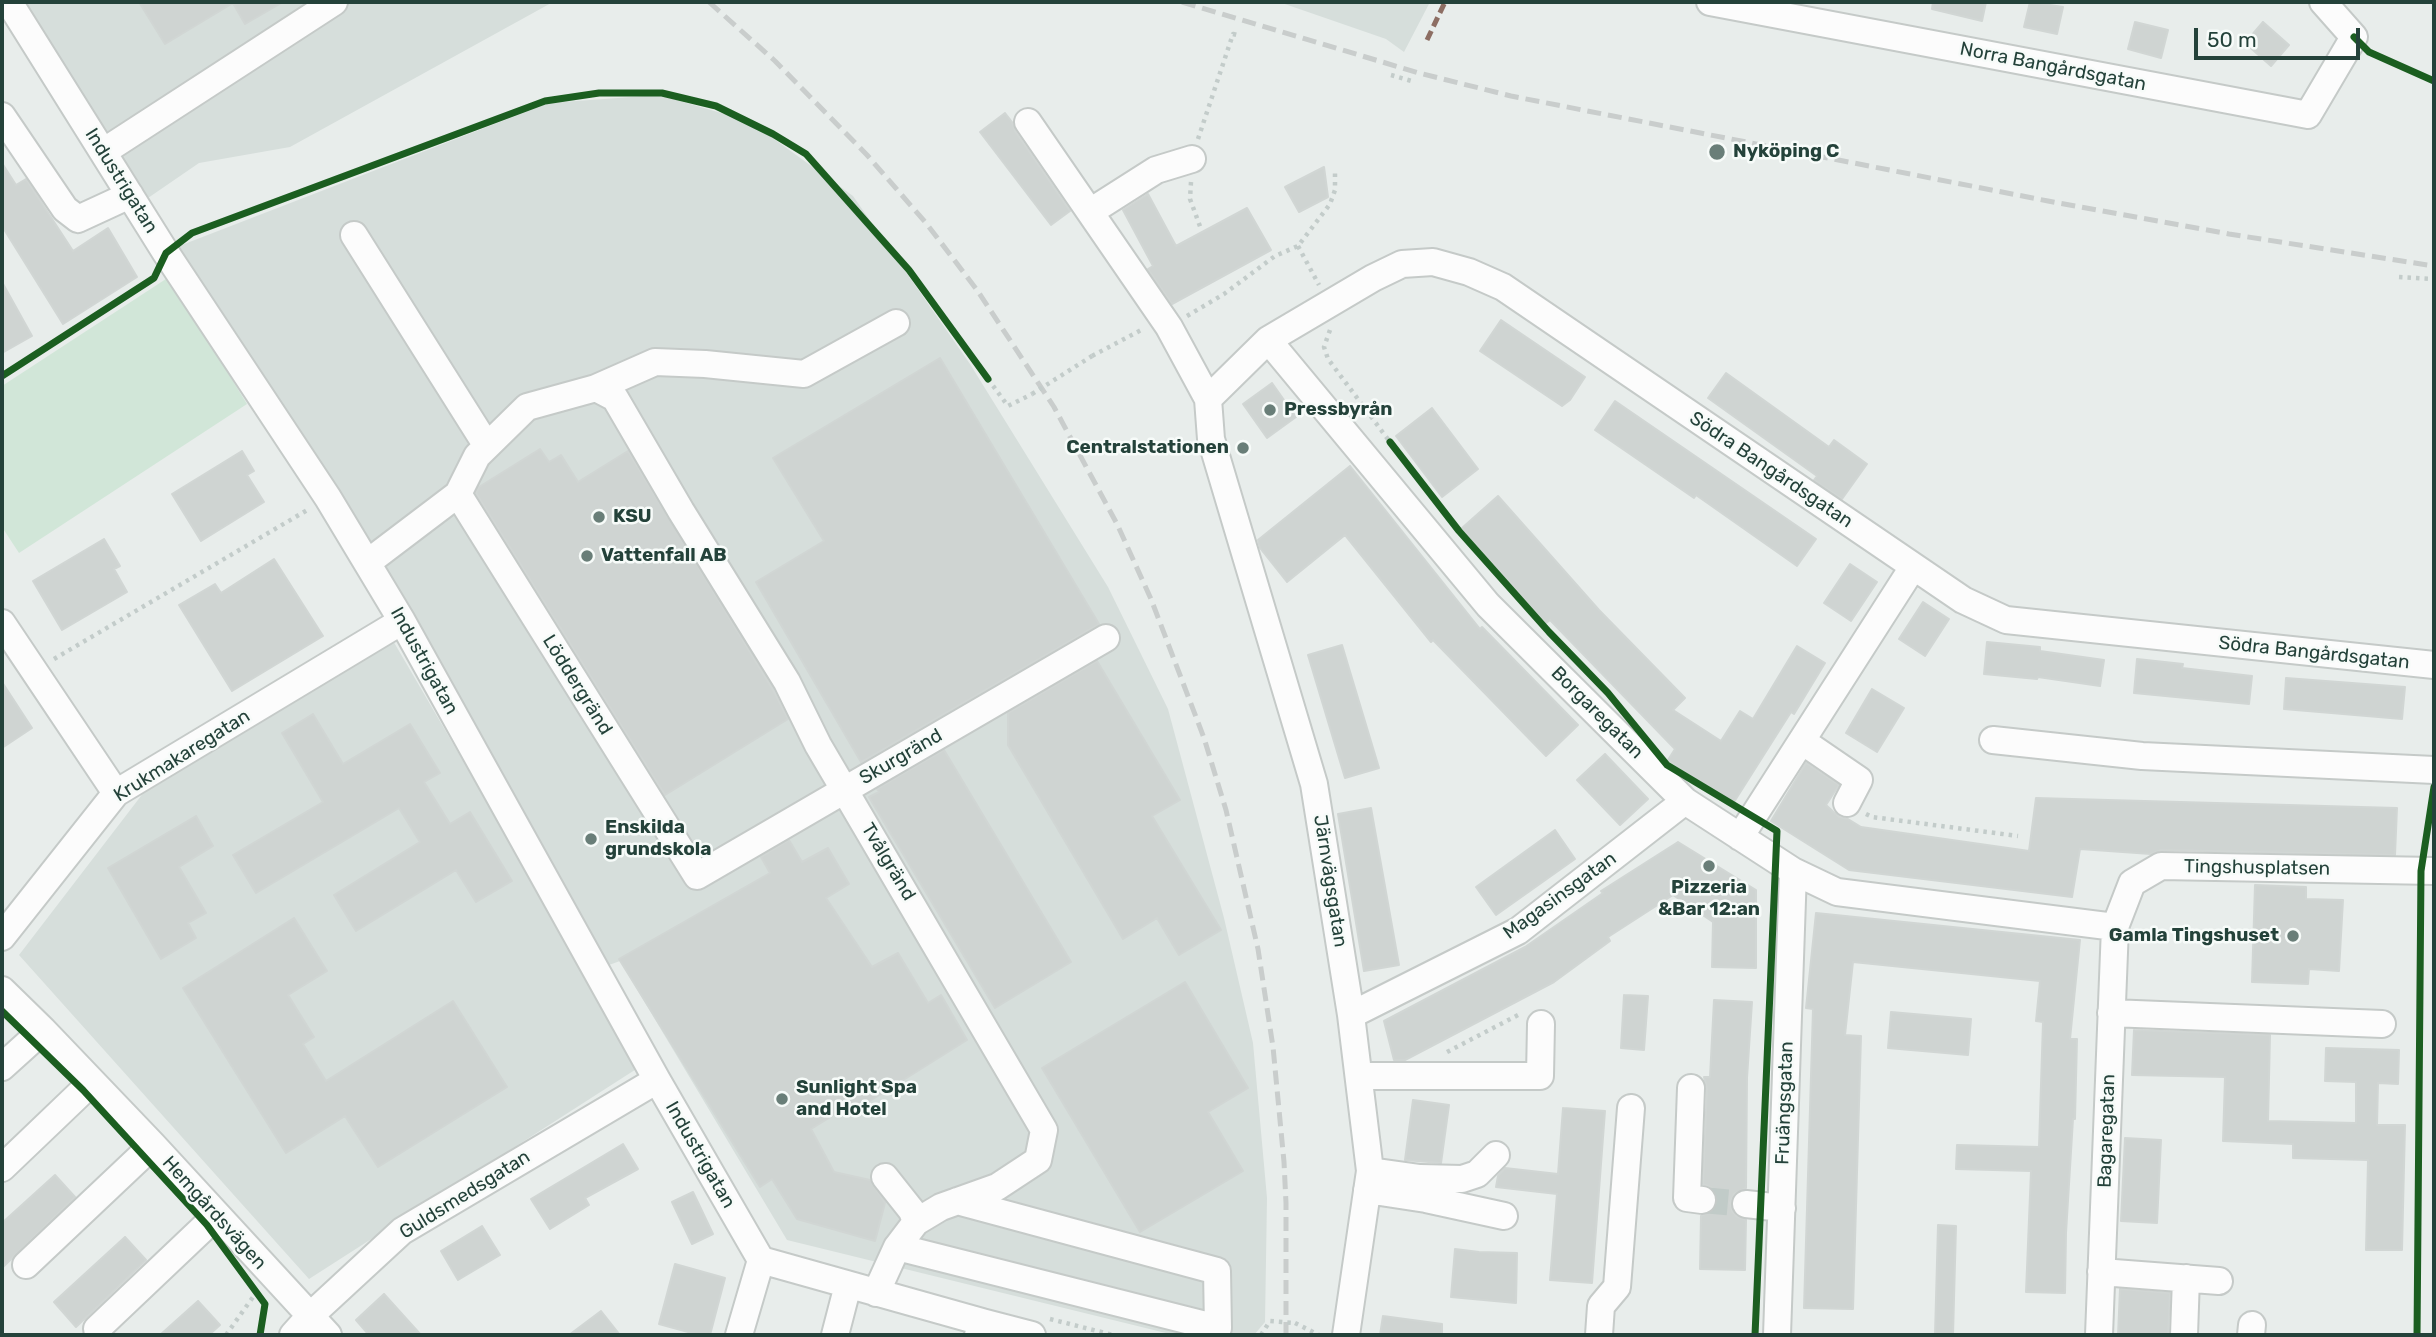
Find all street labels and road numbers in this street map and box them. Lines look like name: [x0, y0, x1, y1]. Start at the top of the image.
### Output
street label: Norra Bangårdsgatan: [1958, 38, 2148, 96]
street label: Industrigatan: [80, 124, 162, 238]
street label: Södra Bangårdsgatan: [1685, 407, 1857, 533]
street label: Industrigatan: [385, 603, 463, 719]
street label: Löddergränd: [537, 631, 617, 739]
street label: Södra Bangårdsgatan: [2217, 632, 2411, 674]
street label: Borgaregatan: [1546, 662, 1648, 764]
street label: Krukmakaregatan: [110, 705, 254, 807]
street label: Skurgränd: [856, 724, 946, 790]
street label: Järnvägsgatan: [1308, 813, 1352, 949]
street label: Tvålgränd: [856, 819, 920, 905]
street label: Magasinsgatan: [1499, 847, 1621, 945]
street label: Tingshusplatsen: [2184, 855, 2330, 881]
street label: Fruängsgatan: [1771, 1041, 1799, 1165]
street label: Bagaregatan: [2094, 1074, 2120, 1188]
street label: Industrigatan: [660, 1098, 740, 1212]
street label: Guldsmedsgatan: [395, 1146, 535, 1244]
street label: Hemgårdsvägen: [157, 1152, 271, 1274]

